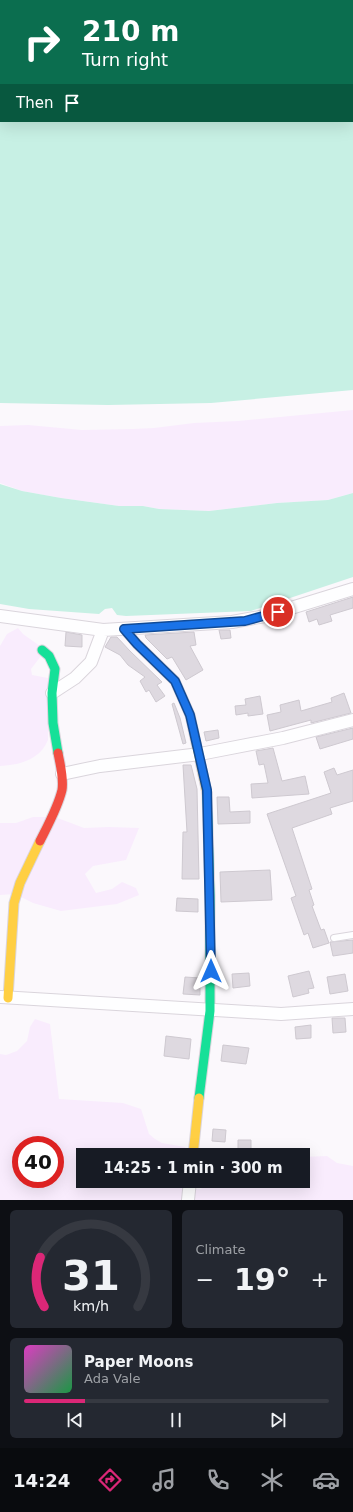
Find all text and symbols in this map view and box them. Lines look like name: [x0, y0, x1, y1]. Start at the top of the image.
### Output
text: 210 m: [82, 15, 179, 48]
icon: right: [16, 16, 68, 68]
text: Turn right: [82, 49, 168, 70]
icon: arrive: [61, 92, 83, 114]
text: Then: [16, 94, 53, 112]
pin: [261, 595, 295, 629]
icon: arrive: [267, 601, 289, 623]
position arrow: [190, 950, 232, 992]
speed limit sign: 40: [12, 1136, 64, 1188]
text: 14:25 · 1 min · 300 m: [103, 1159, 283, 1177]
text: Climate: [196, 1242, 246, 1257]
text: 31: [62, 1251, 120, 1300]
text: 19°: [234, 1262, 291, 1297]
text: −: [196, 1267, 214, 1292]
text: +: [311, 1267, 329, 1292]
text: km/h: [73, 1298, 109, 1314]
text: Paper Moons: [84, 1353, 193, 1371]
text: Ada Vale: [84, 1371, 140, 1386]
icon: previous: [64, 1409, 86, 1431]
icon: pause: [165, 1409, 187, 1431]
icon: next: [267, 1409, 289, 1431]
icon: directions: [96, 1466, 124, 1494]
icon: music: [150, 1466, 178, 1494]
icon: phone: [204, 1466, 232, 1494]
icon: climate: [258, 1466, 286, 1494]
icon: car: [312, 1466, 340, 1494]
text: 14:24: [13, 1470, 70, 1491]

